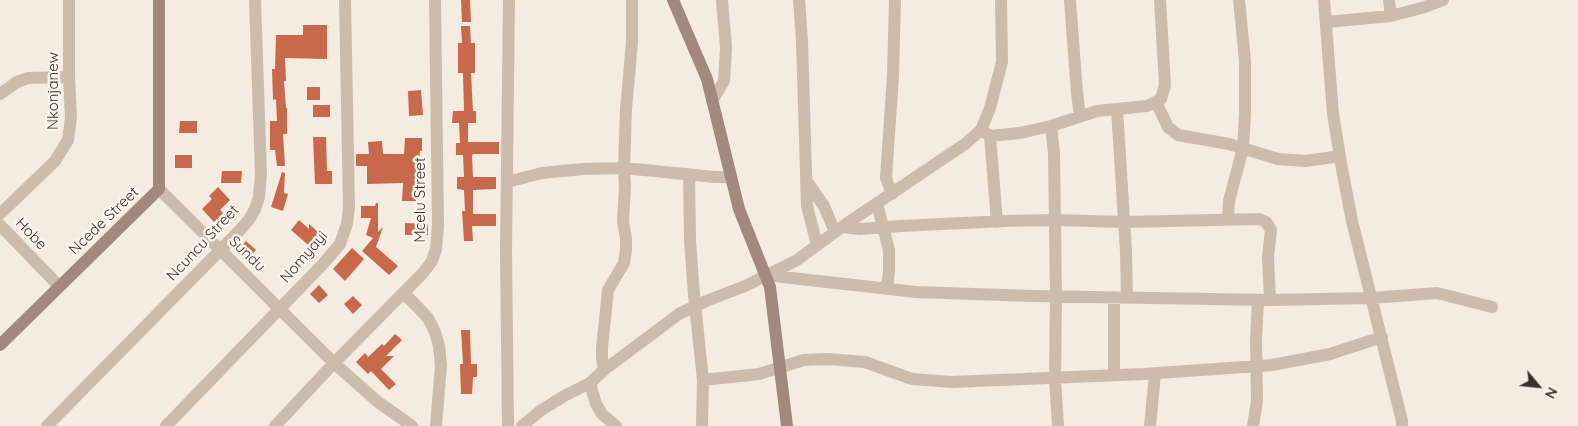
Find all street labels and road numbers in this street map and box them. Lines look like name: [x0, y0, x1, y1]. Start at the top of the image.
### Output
street label: Nkonjanew: [44, 52, 62, 130]
street label: Mcelu Street: [411, 157, 429, 243]
street label: Ncede Street: [65, 183, 143, 259]
street label: Ncuncu Street: [163, 201, 243, 285]
street label: Hobe: [12, 214, 50, 254]
street label: Nomyayi: [277, 227, 331, 287]
street label: Sundu: [225, 232, 269, 276]

